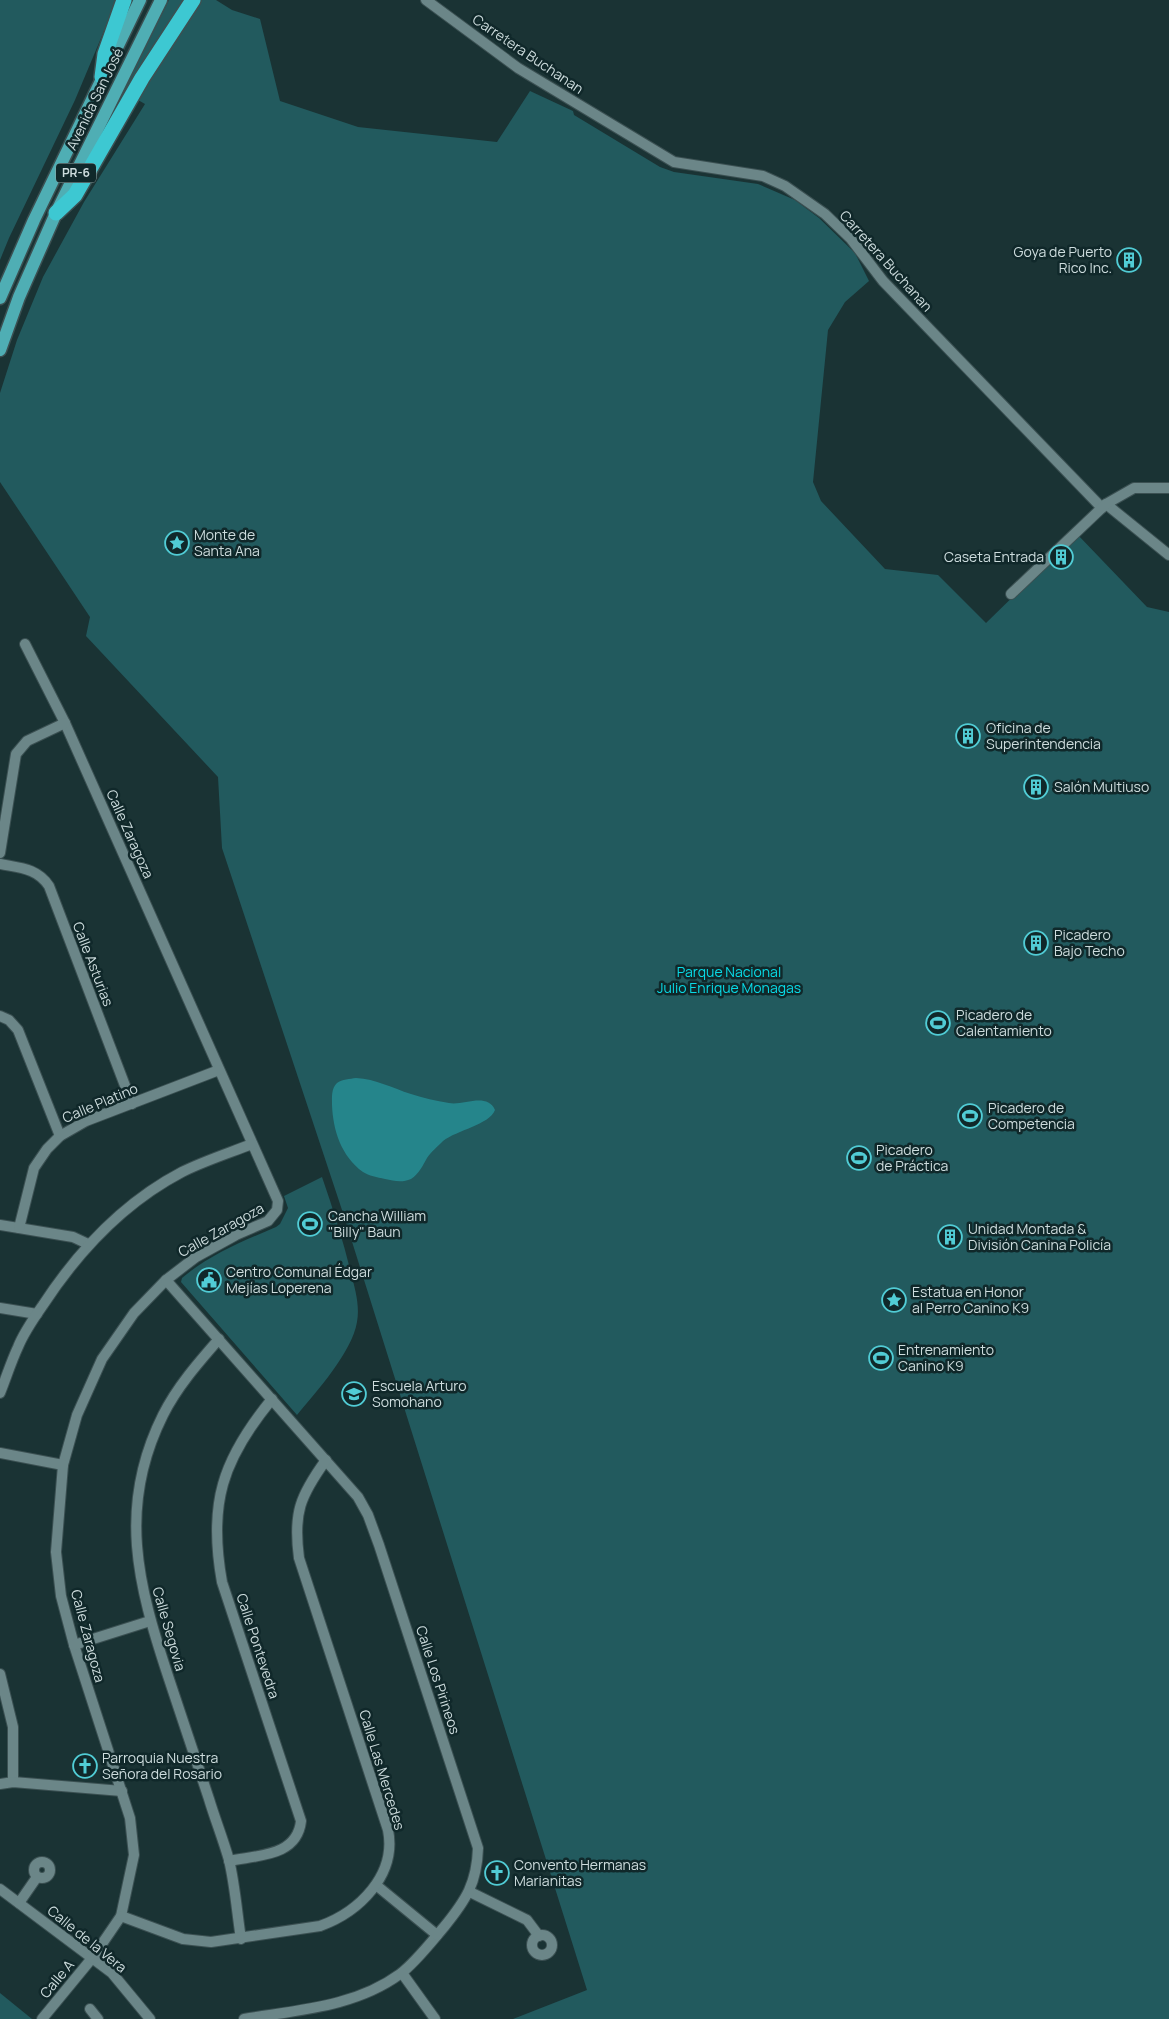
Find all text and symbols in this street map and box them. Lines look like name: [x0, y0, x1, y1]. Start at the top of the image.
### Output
street label: Carretera Buchanan: [469, 9, 587, 98]
street label: Avenida San José: [62, 45, 127, 153]
road number: PR-6: [56, 164, 96, 182]
street label: Carretera Buchanan: [836, 206, 937, 315]
place label: Goya de Puerto Rico Inc.: [1014, 242, 1112, 277]
building icon: Goya de Puerto Rico Inc.: [1116, 247, 1142, 273]
place label: Monte de Santa Ana: [194, 525, 260, 560]
place icon: Monte de Santa Ana: [164, 530, 190, 556]
building icon: Caseta Entrada: [1048, 544, 1074, 570]
place label: Caseta Entrada: [944, 547, 1044, 566]
place label: Oficina de Superintendencia: [986, 718, 1101, 753]
building icon: Oficina de Superintendencia: [955, 723, 981, 749]
building icon: Salón Multiuso: [1023, 774, 1049, 800]
place label: Salón Multiuso: [1054, 777, 1149, 796]
street label: Calle Zaragoza: [102, 786, 159, 881]
street label: Calle Asturias: [69, 919, 118, 1009]
place label: Picadero Bajo Techo: [1054, 925, 1125, 960]
building icon: Picadero Bajo Techo: [1023, 930, 1049, 956]
park label: Parque Nacional Julio Enrique Monagas: [657, 962, 801, 997]
place label: Picadero de Calentamiento: [956, 1005, 1052, 1040]
sports icon: Picadero de Calentamiento: [925, 1010, 951, 1036]
street label: Calle Platino: [59, 1078, 140, 1127]
place label: Picadero de Competencia: [988, 1098, 1075, 1133]
sports icon: Picadero de Competencia: [957, 1103, 983, 1129]
place label: Picadero de Práctica: [876, 1140, 948, 1175]
sports icon: Picadero de Práctica: [846, 1145, 872, 1171]
street label: Calle Zaragoza: [174, 1198, 267, 1261]
place label: Cancha William "Billy" Baun: [328, 1206, 426, 1241]
sports icon: Cancha William "Billy" Baun: [297, 1211, 323, 1237]
place label: Unidad Montada & División Canina Policía: [968, 1219, 1111, 1254]
building icon: Unidad Montada & División Canina Policía: [937, 1224, 963, 1250]
place label: Centro Comunal Édgar Mejías Loperena: [226, 1262, 372, 1297]
public building icon: Centro Comunal Édgar Mejías Loperena: [196, 1267, 222, 1293]
place label: Estatua en Honor al Perro Canino K9: [912, 1282, 1029, 1317]
place icon: Estatua en Honor al Perro Canino K9: [881, 1287, 907, 1313]
place label: Entrenamiento Canino K9: [898, 1340, 994, 1375]
sports icon: Entrenamiento Canino K9: [868, 1345, 894, 1371]
place label: Escuela Arturo Somohano: [372, 1376, 466, 1411]
school or university icon: Escuela Arturo Somohano: [341, 1381, 367, 1407]
street label: Calle Segovia: [148, 1585, 191, 1673]
street label: Calle Zaragoza: [67, 1587, 110, 1684]
street label: Calle Pontevedra: [233, 1591, 284, 1701]
street label: Calle Los Pirineos: [412, 1623, 465, 1736]
street label: Calle Las Mercedes: [355, 1707, 410, 1832]
place label: Parroquia Nuestra Señora del Rosario: [102, 1748, 222, 1783]
church icon: Parroquia Nuestra Señora del Rosario: [72, 1753, 98, 1779]
place label: Convento Hermanas Marianitas: [514, 1855, 646, 1890]
church icon: Convento Hermanas Marianitas: [484, 1860, 510, 1886]
street label: Calle de la Vera: [44, 1901, 131, 1976]
street label: Calle A: [35, 1956, 78, 2002]

